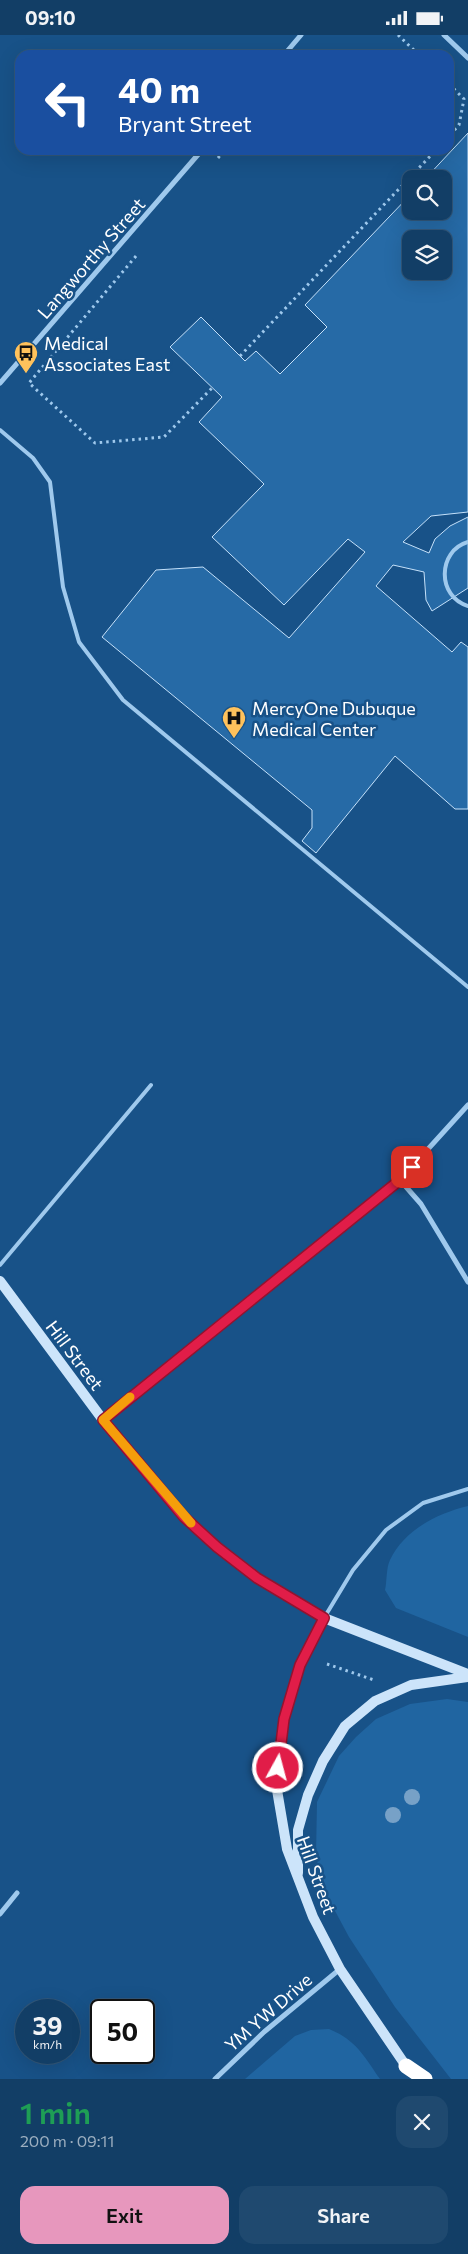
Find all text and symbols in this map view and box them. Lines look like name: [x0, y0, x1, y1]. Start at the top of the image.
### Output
text: 09:10: [25, 6, 76, 29]
text: 40 m: [118, 67, 200, 110]
icon: left: [35, 70, 100, 135]
text: Bryant Street: [118, 110, 252, 137]
map controls: [402, 170, 452, 280]
button: search: [402, 170, 452, 220]
street label: Langworthy Street: [33, 193, 149, 323]
button: layers: [402, 230, 452, 280]
place label: Medical Associates East: [44, 332, 170, 375]
bus stop icon: Medical Associates East: [13, 340, 39, 374]
place label: MercyOne Dubuque Medical Center: [252, 697, 416, 740]
hospital icon: MercyOne Dubuque Medical Center: [221, 705, 247, 739]
pin: [391, 1146, 433, 1188]
icon: arrive: [398, 1153, 426, 1181]
street label: Hill Street: [42, 1316, 108, 1394]
position arrow: [251, 1741, 303, 1793]
street label: Hill Street: [293, 1833, 341, 1917]
street label: YM YW Drive: [220, 1968, 316, 2056]
speed limit sign: 50: [90, 1999, 155, 2064]
text: 39: [33, 2010, 63, 2040]
text: km/h: [33, 2037, 62, 2051]
text: 1 min: [20, 2093, 91, 2130]
button: close: [396, 2096, 448, 2148]
text: 200 m · 09:11: [20, 2131, 114, 2150]
button: Exit: [20, 2186, 229, 2244]
button: Share: [239, 2186, 448, 2244]

